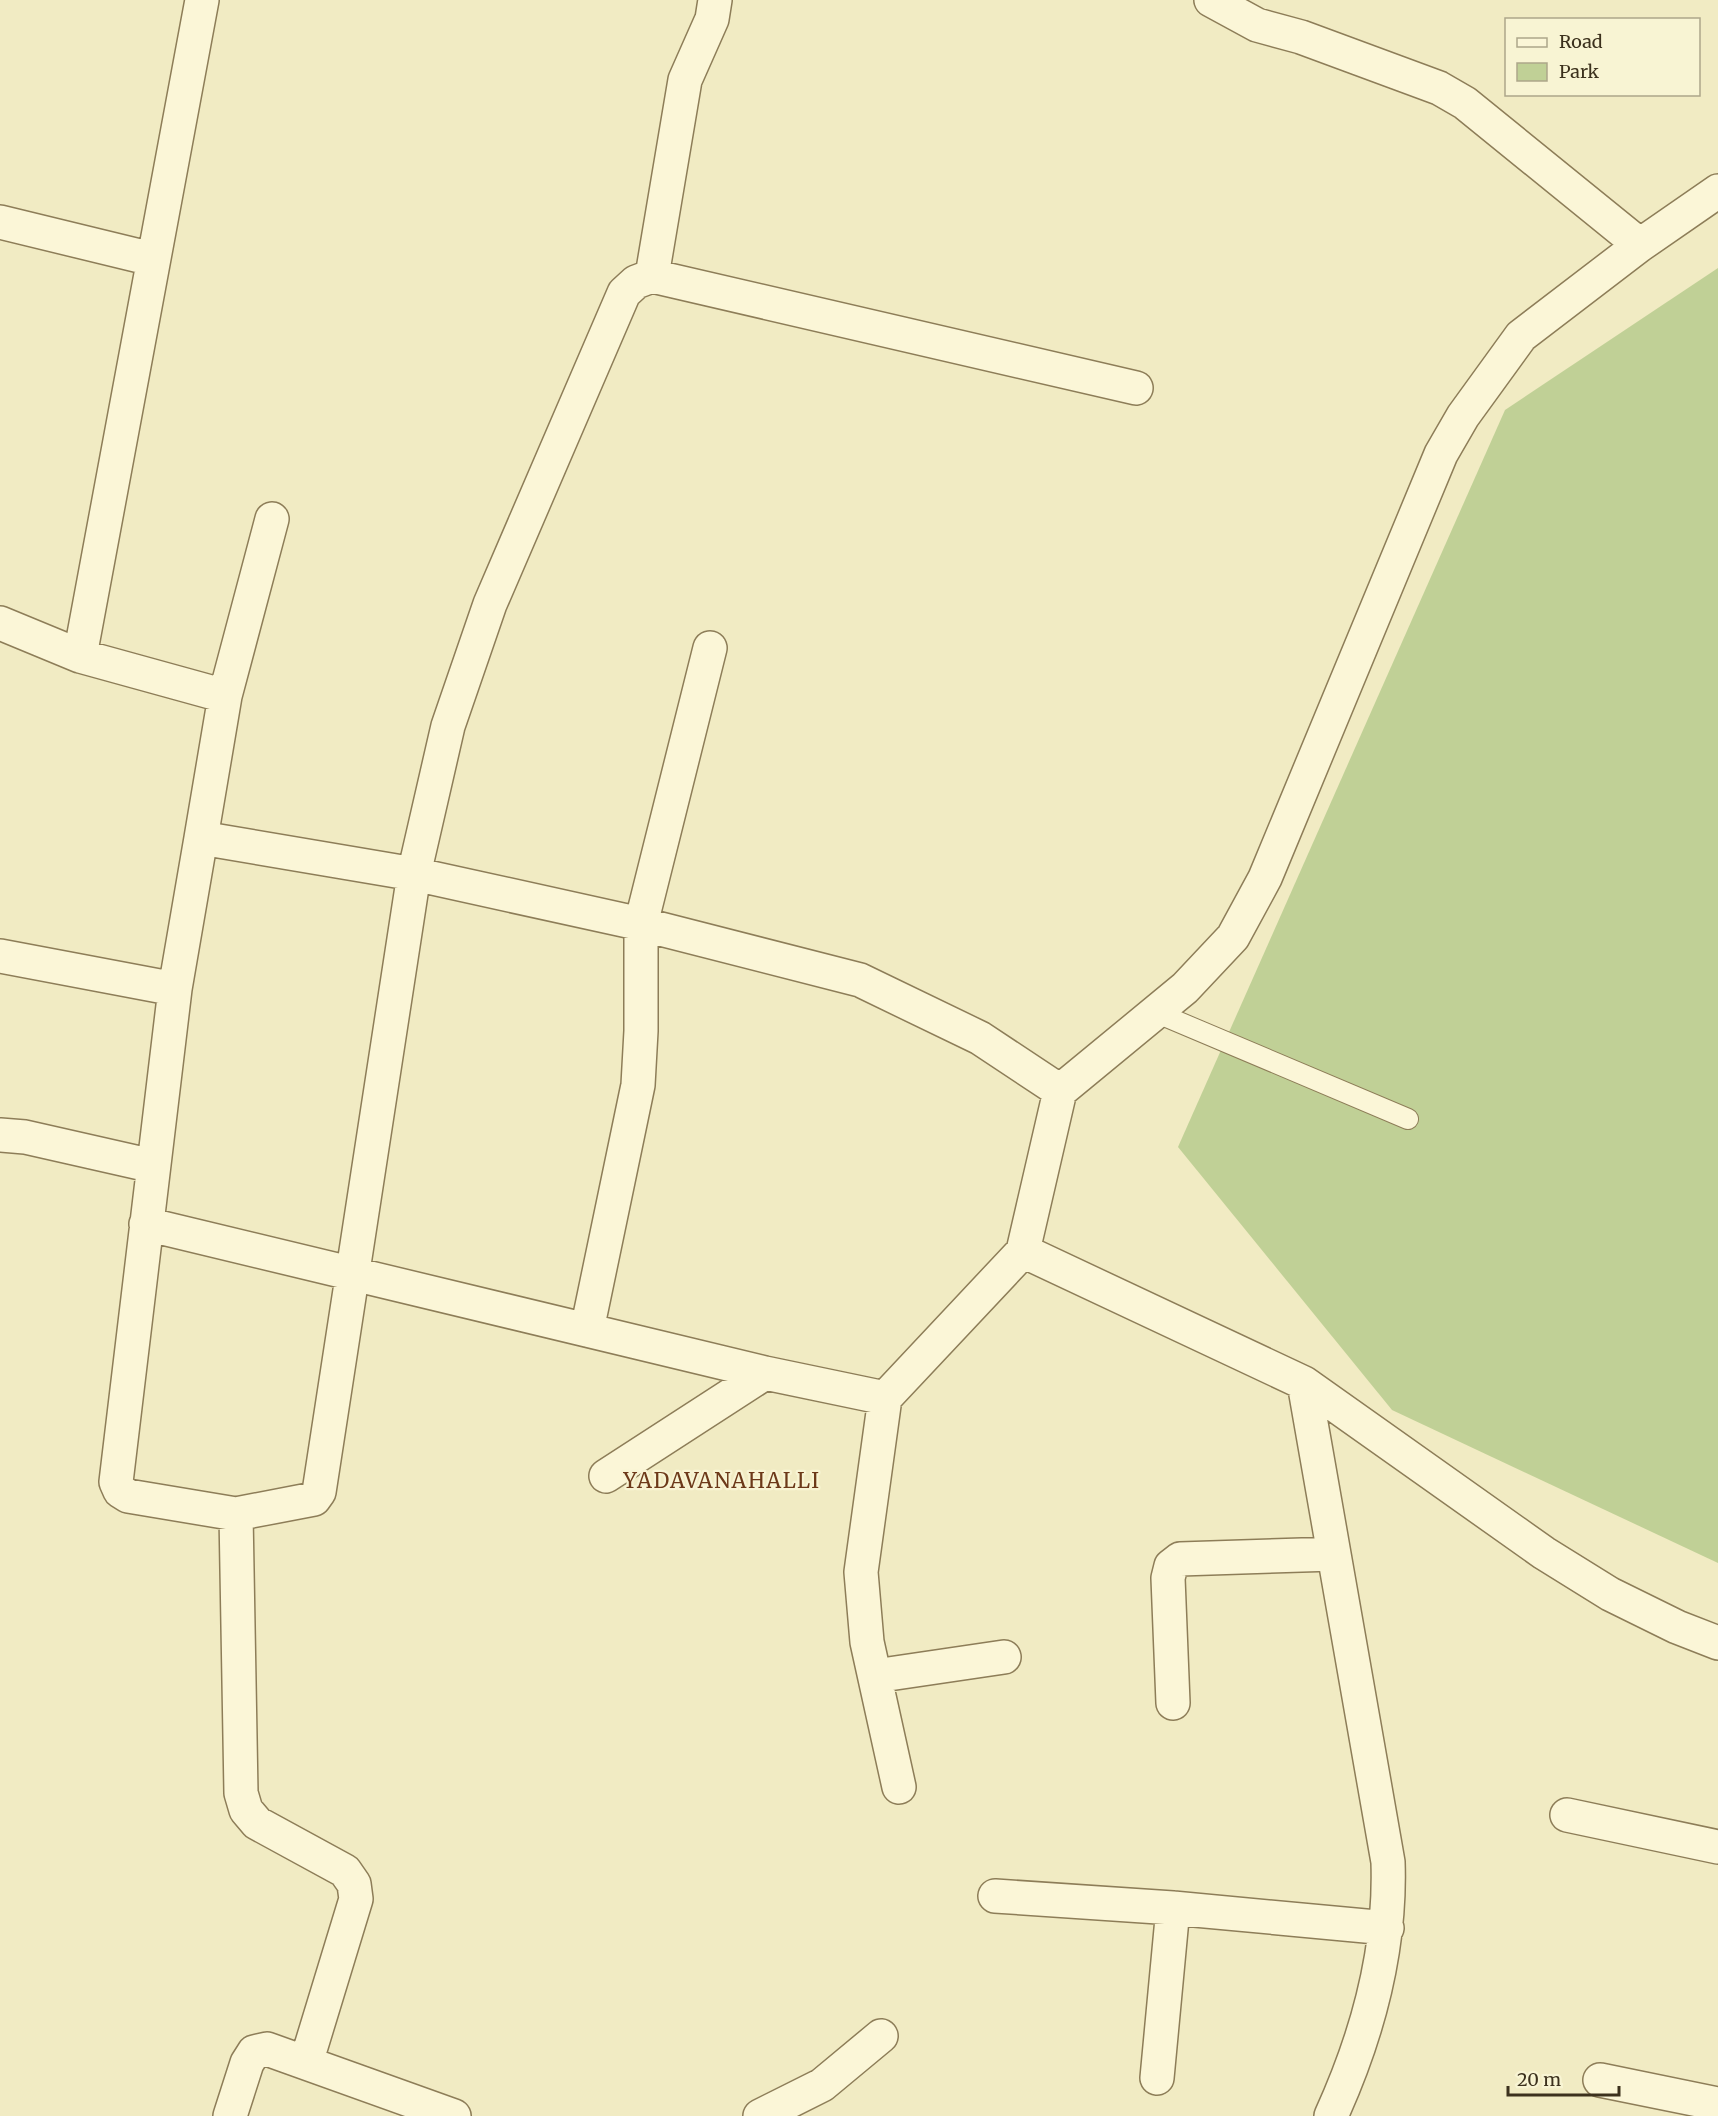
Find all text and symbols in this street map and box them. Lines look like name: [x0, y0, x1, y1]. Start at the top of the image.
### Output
legend: [1505, 18, 1700, 96]
text: Road: [1559, 30, 1603, 53]
text: Park: [1559, 60, 1600, 83]
district label: YADAVANAHALLI: [622, 1467, 821, 1494]
scale bar: [1508, 2059, 1619, 2097]
text: 20 m: [1517, 2068, 1561, 2091]

